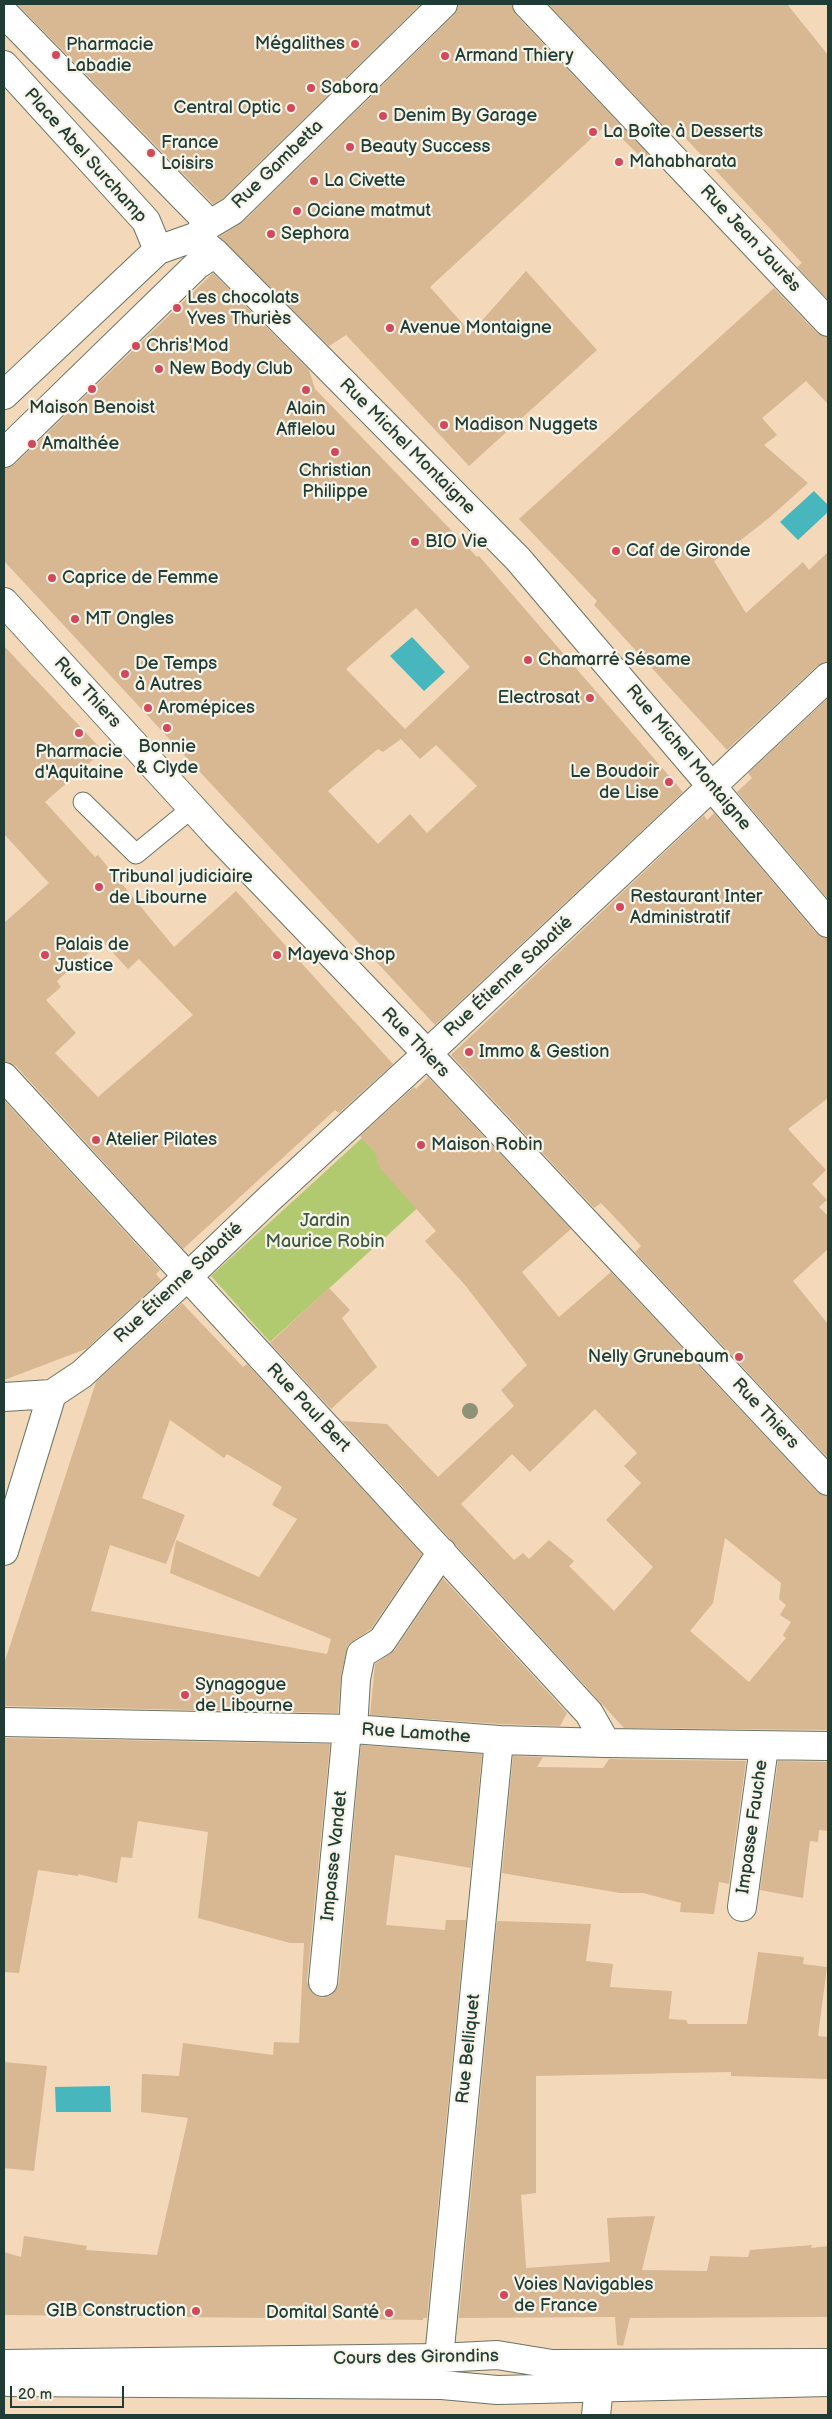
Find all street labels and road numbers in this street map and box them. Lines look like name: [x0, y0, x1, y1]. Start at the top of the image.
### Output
street label: Place Abel Surchamp: [19, 84, 151, 228]
street label: Rue Gambetta: [228, 116, 328, 214]
street label: Rue Jean Jaurès: [695, 181, 805, 297]
street label: Rue Michel Montaigne: [334, 374, 480, 520]
street label: Rue Thiers: [49, 653, 125, 733]
street label: Rue Michel Montaigne: [621, 681, 755, 835]
street label: Rue Étienne Sabatié: [440, 912, 578, 1042]
street label: Rue Thiers: [376, 1004, 454, 1082]
street label: Rue Étienne Sabatié: [110, 1218, 248, 1348]
street label: Rue Paul Bert: [261, 1359, 355, 1457]
street label: Rue Thiers: [727, 1374, 803, 1454]
street label: Rue Lamothe: [361, 1719, 471, 1749]
street label: Impasse Fauche: [733, 1759, 773, 1895]
street label: Impasse Vandet: [317, 1790, 353, 1922]
street label: Rue Belliquet: [452, 1993, 486, 2105]
street label: Cours des Girondins: [333, 2346, 499, 2370]

